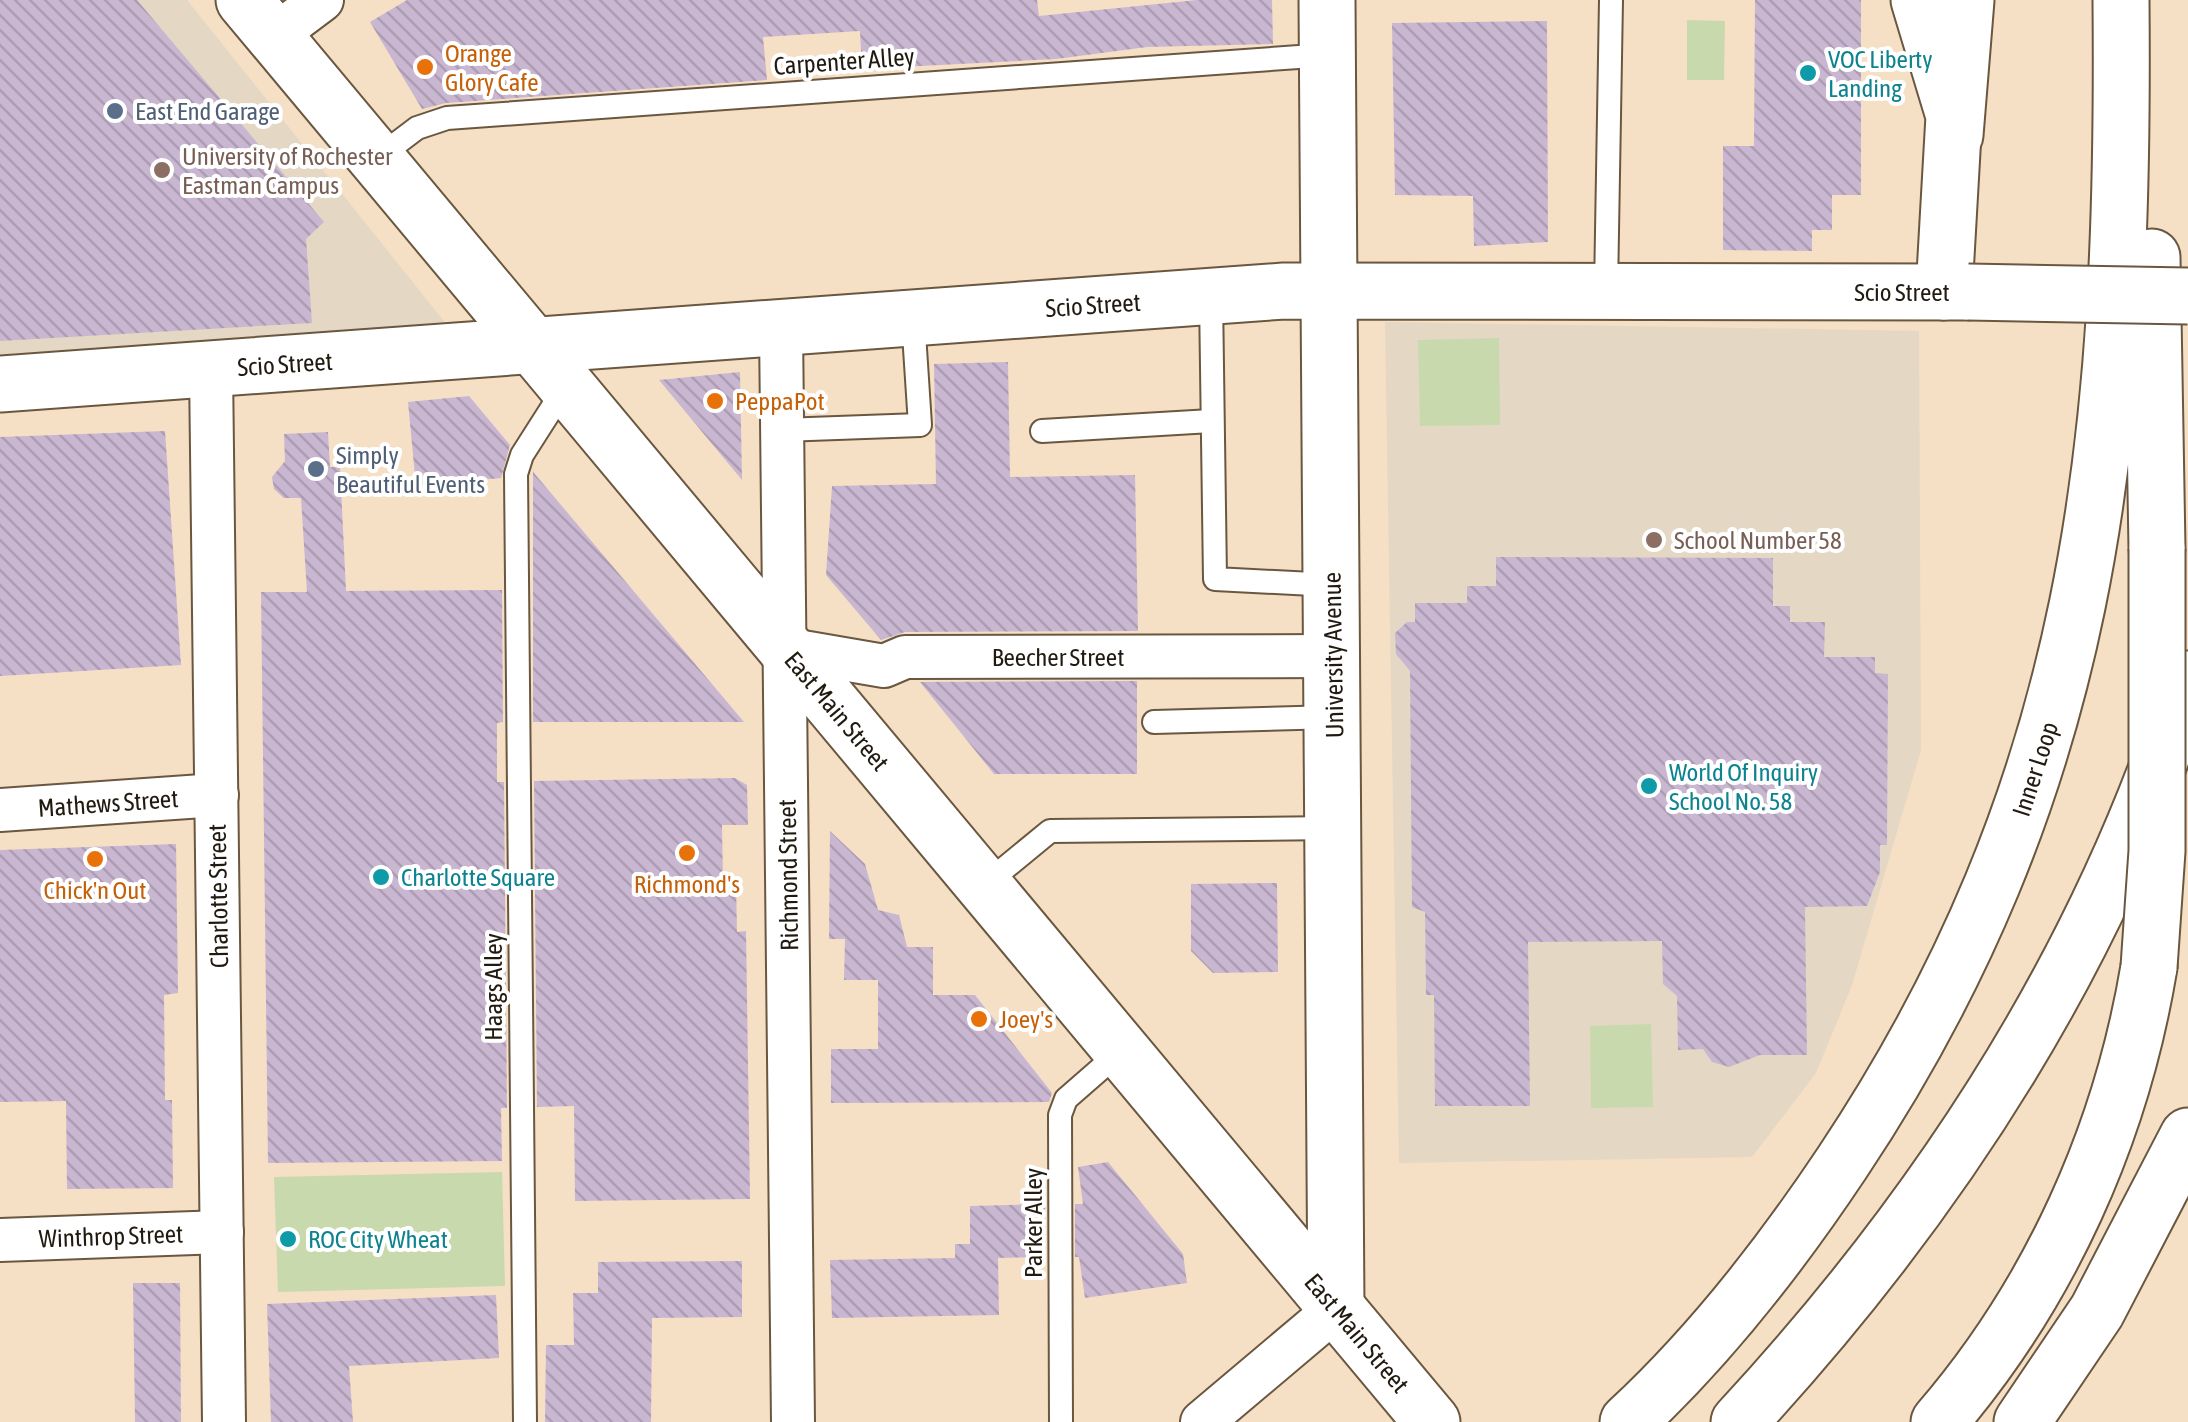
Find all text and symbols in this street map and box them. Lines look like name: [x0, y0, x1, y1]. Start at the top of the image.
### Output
place label: Orange Glory Cafe: [445, 39, 539, 96]
street label: Carpenter Alley: [773, 42, 915, 80]
place label: VOC Liberty Landing: [1828, 45, 1933, 102]
marker: Orange Glory Cafe: [414, 56, 436, 78]
marker: VOC Liberty Landing: [1797, 62, 1819, 84]
place label: East End Garage: [135, 97, 280, 125]
marker: East End Garage: [104, 100, 126, 122]
place label: University of Rochester Eastman Campus: [182, 142, 393, 199]
marker: University of Rochester Eastman Campus: [151, 159, 173, 181]
street label: Scio Street: [1854, 278, 1950, 306]
street label: Scio Street: [1044, 288, 1142, 322]
street label: Scio Street: [236, 347, 334, 381]
place label: PeppaPot: [735, 387, 825, 415]
marker: PeppaPot: [704, 390, 726, 412]
place label: Simply Beautiful Events: [336, 441, 485, 498]
marker: Simply Beautiful Events: [305, 458, 327, 480]
place label: School Number 58: [1674, 526, 1842, 554]
marker: School Number 58: [1643, 529, 1665, 551]
street label: University Avenue: [1318, 572, 1348, 738]
street label: Beecher Street: [992, 643, 1124, 671]
street label: East Main Street: [779, 646, 895, 776]
street label: Inner Loop: [2007, 718, 2063, 820]
place label: World Of Inquiry School No. 58: [1669, 758, 1818, 815]
marker: World Of Inquiry School No. 58: [1638, 775, 1660, 797]
street label: Mathews Street: [37, 784, 179, 822]
street label: Richmond Street: [773, 799, 803, 951]
street label: Charlotte Street: [203, 824, 233, 968]
marker: Richmond's: [676, 842, 698, 864]
marker: Chick'n Out: [84, 848, 106, 870]
place label: Charlotte Square: [401, 863, 555, 891]
marker: Charlotte Square: [370, 866, 392, 888]
place label: Richmond's: [634, 870, 740, 898]
place label: Chick'n Out: [44, 876, 146, 904]
street label: Haags Alley: [479, 933, 507, 1041]
place label: Joey's: [999, 1005, 1053, 1033]
marker: Joey's: [968, 1008, 990, 1030]
street label: Parker Alley: [1019, 1168, 1047, 1278]
street label: Winthrop Street: [38, 1219, 184, 1253]
place label: ROC City Wheat: [308, 1225, 448, 1253]
marker: ROC City Wheat: [277, 1228, 299, 1250]
street label: East Main Street: [1299, 1268, 1415, 1398]

